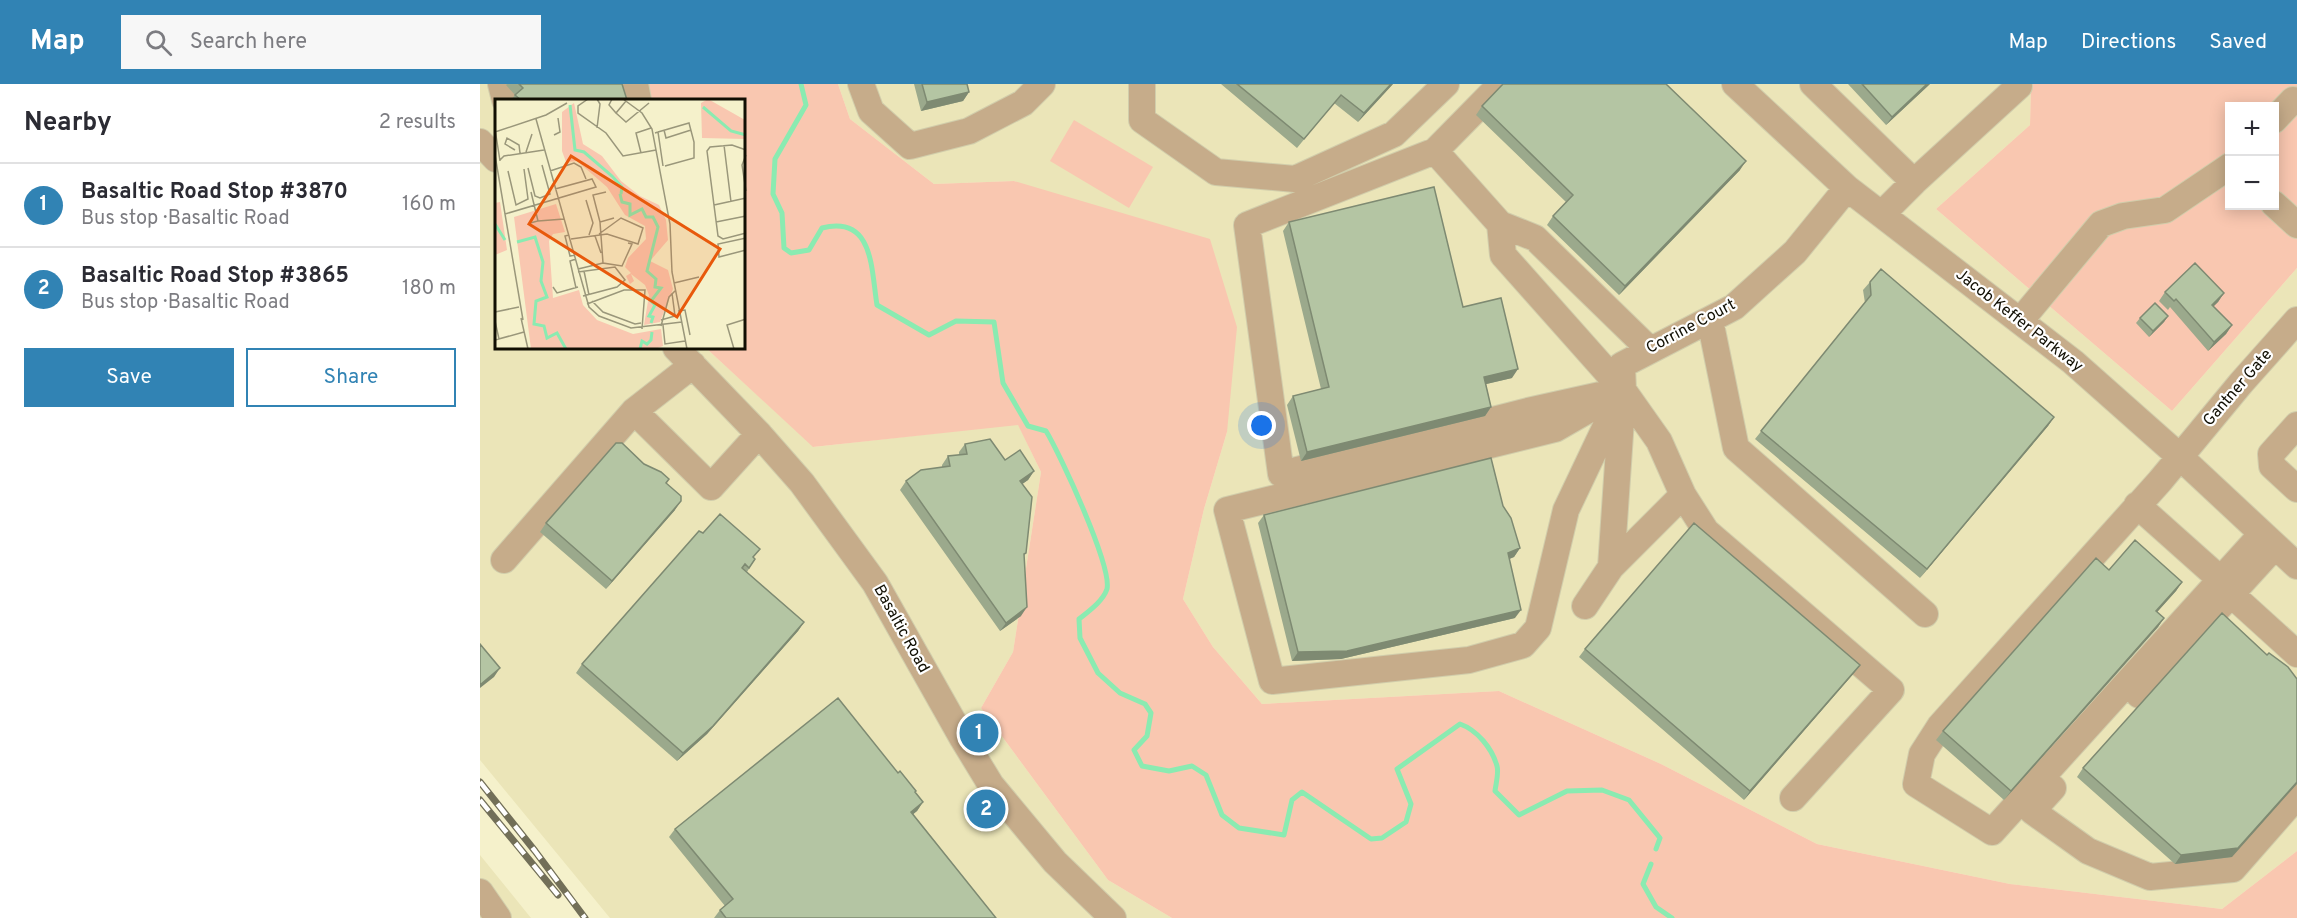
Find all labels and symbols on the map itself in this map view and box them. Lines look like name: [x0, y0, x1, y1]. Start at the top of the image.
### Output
inset map: [495, 99, 746, 350]
street label: Jacob Keffer Parkway: [1951, 265, 2087, 377]
street label: Corrine Court: [1643, 295, 1739, 359]
street label: Gantner Gate: [2199, 345, 2277, 431]
your location: [1247, 411, 1276, 440]
street label: Basaltic Road: [869, 581, 933, 677]
pin: 1: [960, 710, 998, 756]
pin: 2: [966, 786, 1006, 832]

